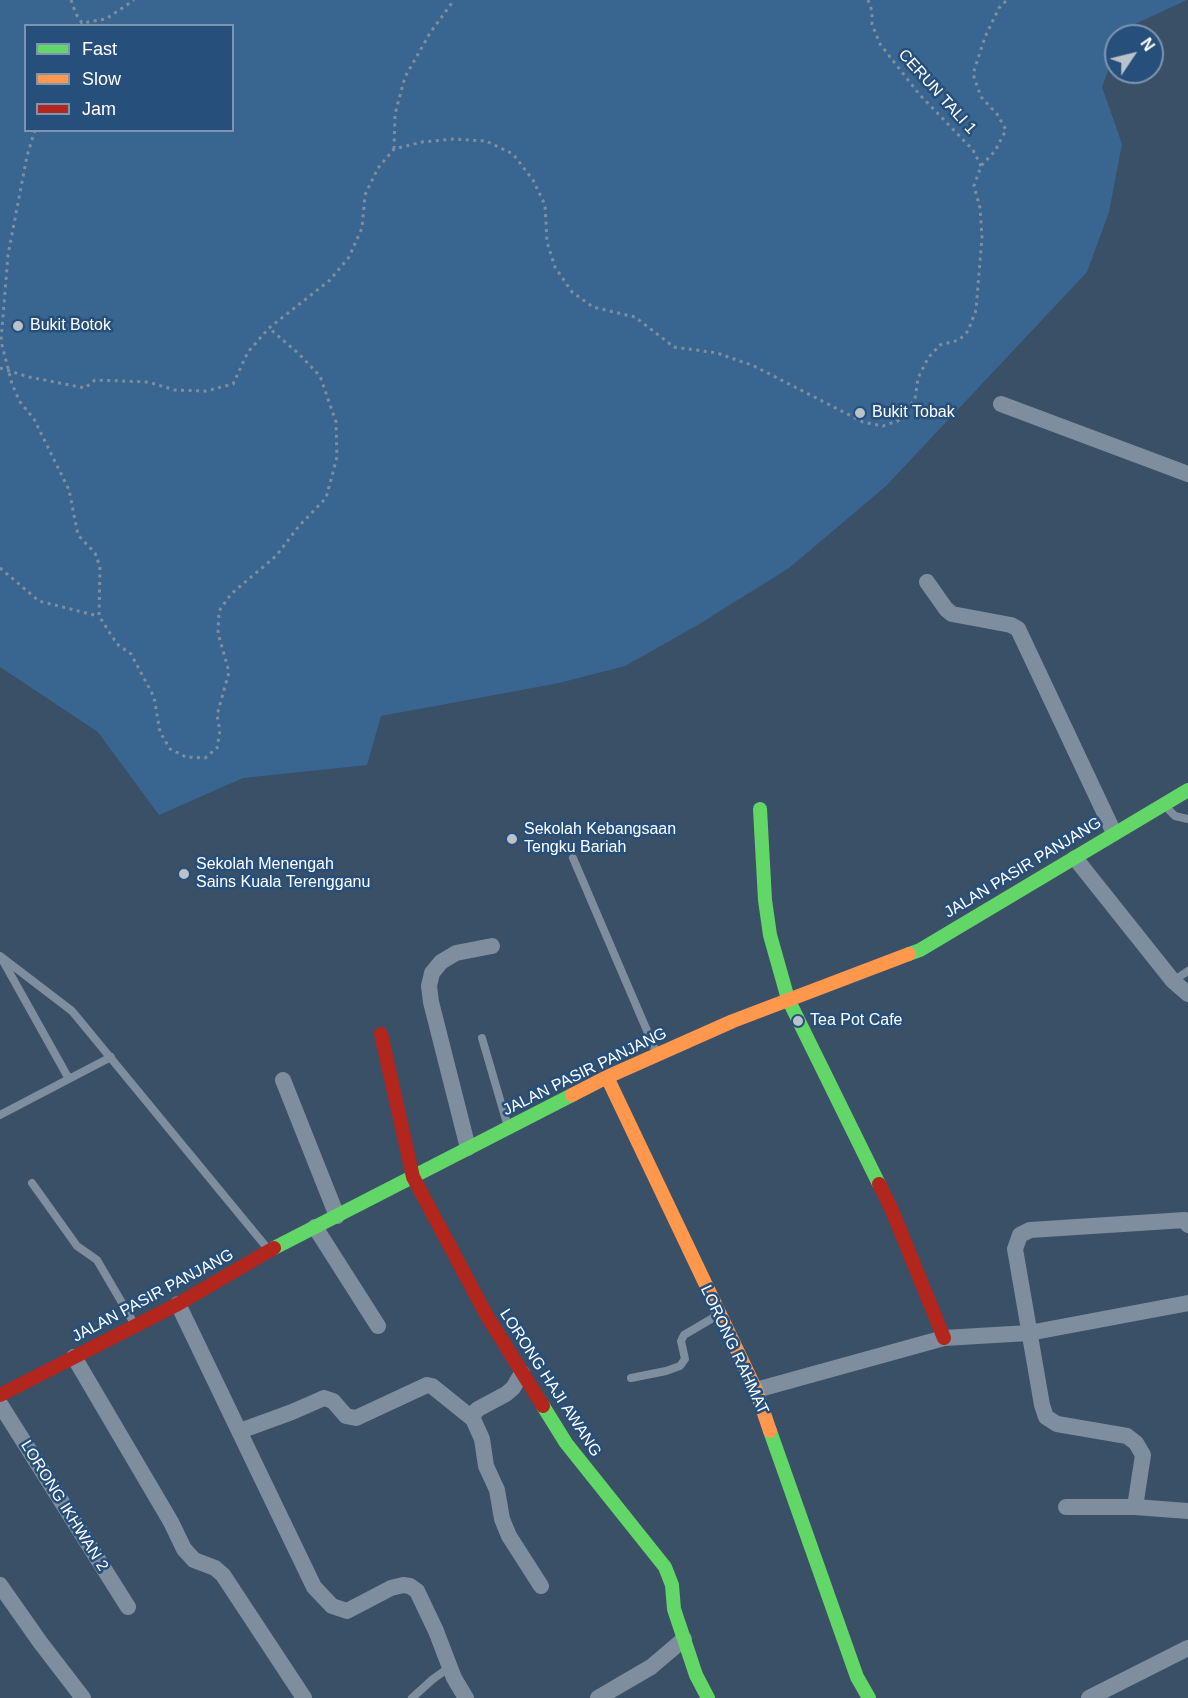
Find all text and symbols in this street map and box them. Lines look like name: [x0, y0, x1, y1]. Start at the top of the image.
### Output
legend: [24, 24, 234, 132]
north arrow: [1104, 24, 1164, 84]
text: N: [1137, 35, 1158, 54]
text: Fast: [82, 39, 117, 59]
street label: CERUN TALI 1: [894, 46, 980, 138]
text: Slow: [82, 69, 121, 89]
text: Jam: [82, 99, 116, 119]
place label: Bukit Botok: [30, 316, 111, 336]
marker: Bukit Botok: [11, 319, 25, 333]
place label: Bukit Tobak: [872, 403, 955, 423]
marker: Bukit Tobak: [853, 406, 867, 420]
street label: JALAN PASIR PANJANG: [941, 813, 1105, 923]
place label: Sekolah Kebangsaan Tengku Bariah: [524, 820, 676, 858]
marker: Sekolah Kebangsaan Tengku Bariah: [505, 832, 519, 846]
place label: Sekolah Menengah Sains Kuala Terengganu: [196, 855, 370, 893]
marker: Sekolah Menengah Sains Kuala Terengganu: [177, 867, 191, 881]
place label: Tea Pot Cafe: [810, 1011, 902, 1031]
marker: Tea Pot Cafe: [791, 1014, 805, 1028]
street label: JALAN PASIR PANJANG: [500, 1024, 670, 1120]
street label: JALAN PASIR PANJANG: [69, 1245, 237, 1347]
street label: LORONG RAHMAT: [696, 1282, 772, 1418]
street label: LORONG HAJI AWANG: [495, 1306, 605, 1460]
street label: LORONG IKHWAN 2: [16, 1437, 112, 1575]

